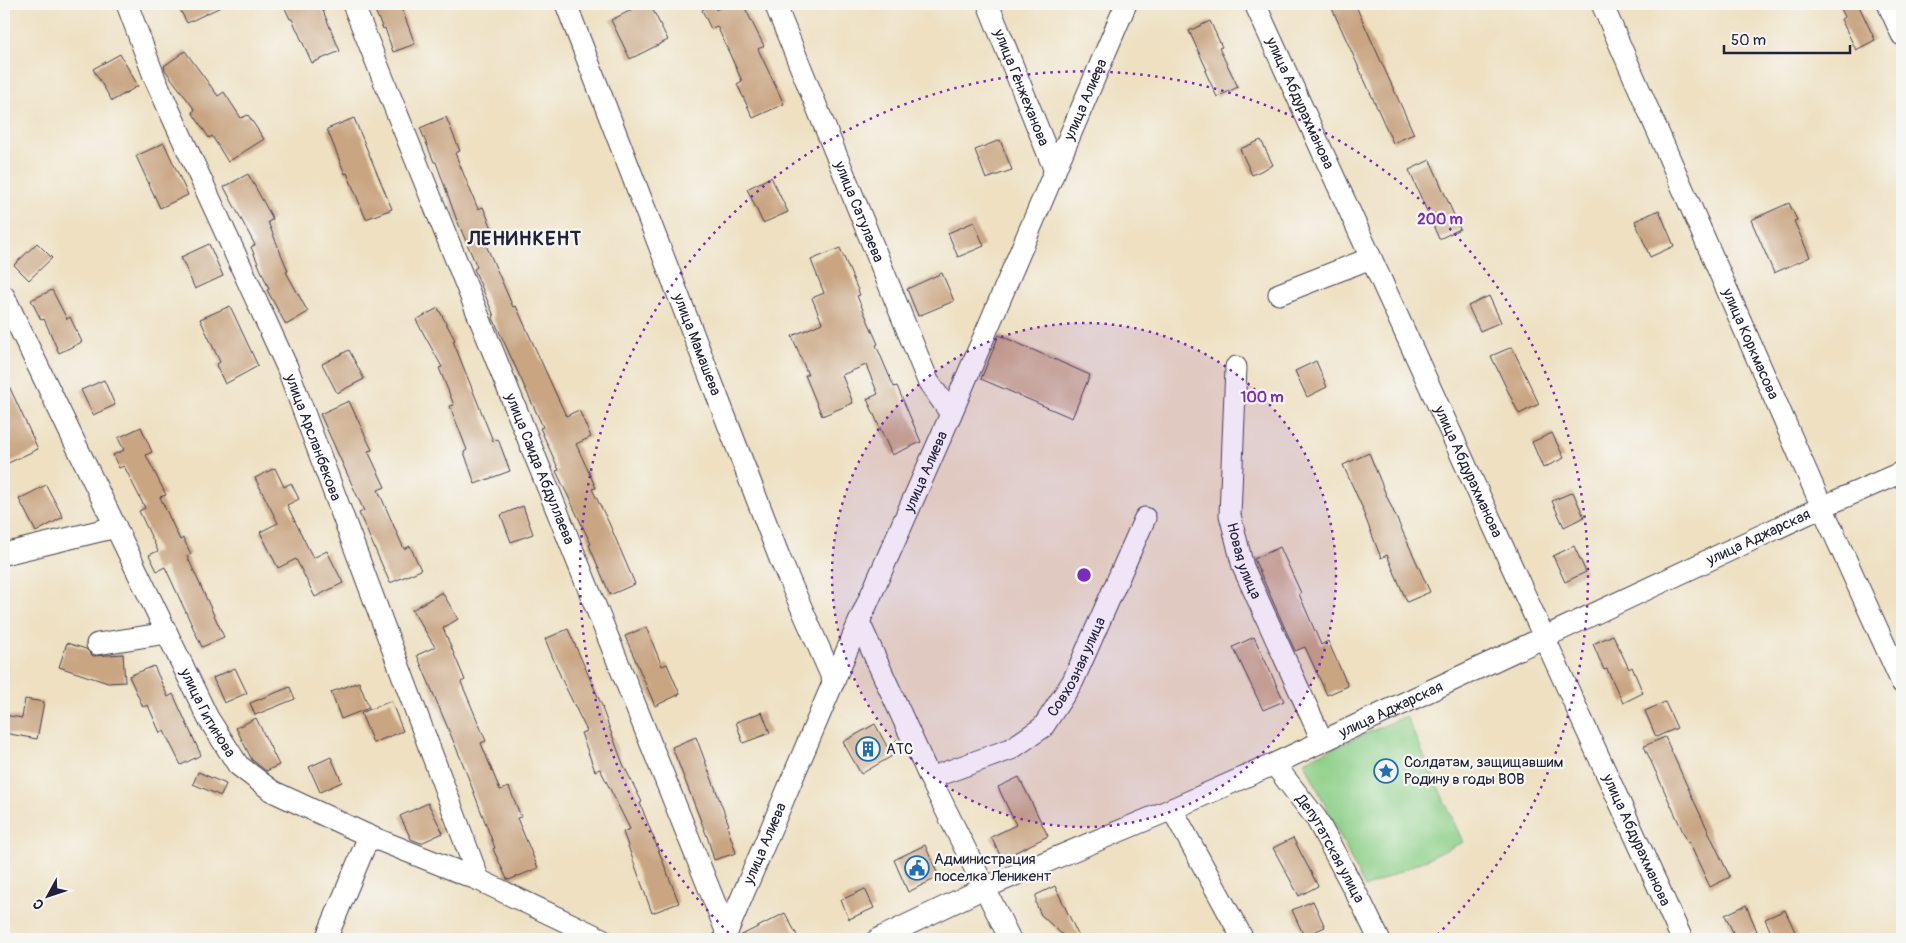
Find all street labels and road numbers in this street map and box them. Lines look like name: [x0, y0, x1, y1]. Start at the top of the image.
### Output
street label: улица Генжеханова: [989, 26, 1053, 149]
street label: улица Абдурахманова: [1261, 34, 1338, 172]
street label: улица Алиева: [1060, 56, 1111, 144]
street label: улица Сатулаева: [829, 157, 888, 265]
street label: улица Коркмасова: [1717, 285, 1783, 403]
street label: улица Мамашева: [668, 290, 725, 398]
street label: улица Арсланбекова: [280, 371, 345, 503]
street label: улица Саида Абдуллаева: [500, 390, 579, 547]
street label: улица Абдурахманова: [1429, 402, 1506, 541]
street label: улица Алиева: [899, 428, 952, 516]
street label: улица Аджарская: [1703, 505, 1814, 570]
street label: Новая улица: [1222, 521, 1265, 602]
street label: Совхозная улица: [1043, 614, 1110, 721]
street label: улица Гитинова: [175, 665, 240, 761]
street label: улица Аджарская: [1335, 677, 1446, 743]
street label: улица Абдурахманова: [1598, 770, 1675, 909]
street label: Депутатская улица: [1290, 790, 1369, 906]
street label: улица Алиева: [739, 800, 791, 888]

